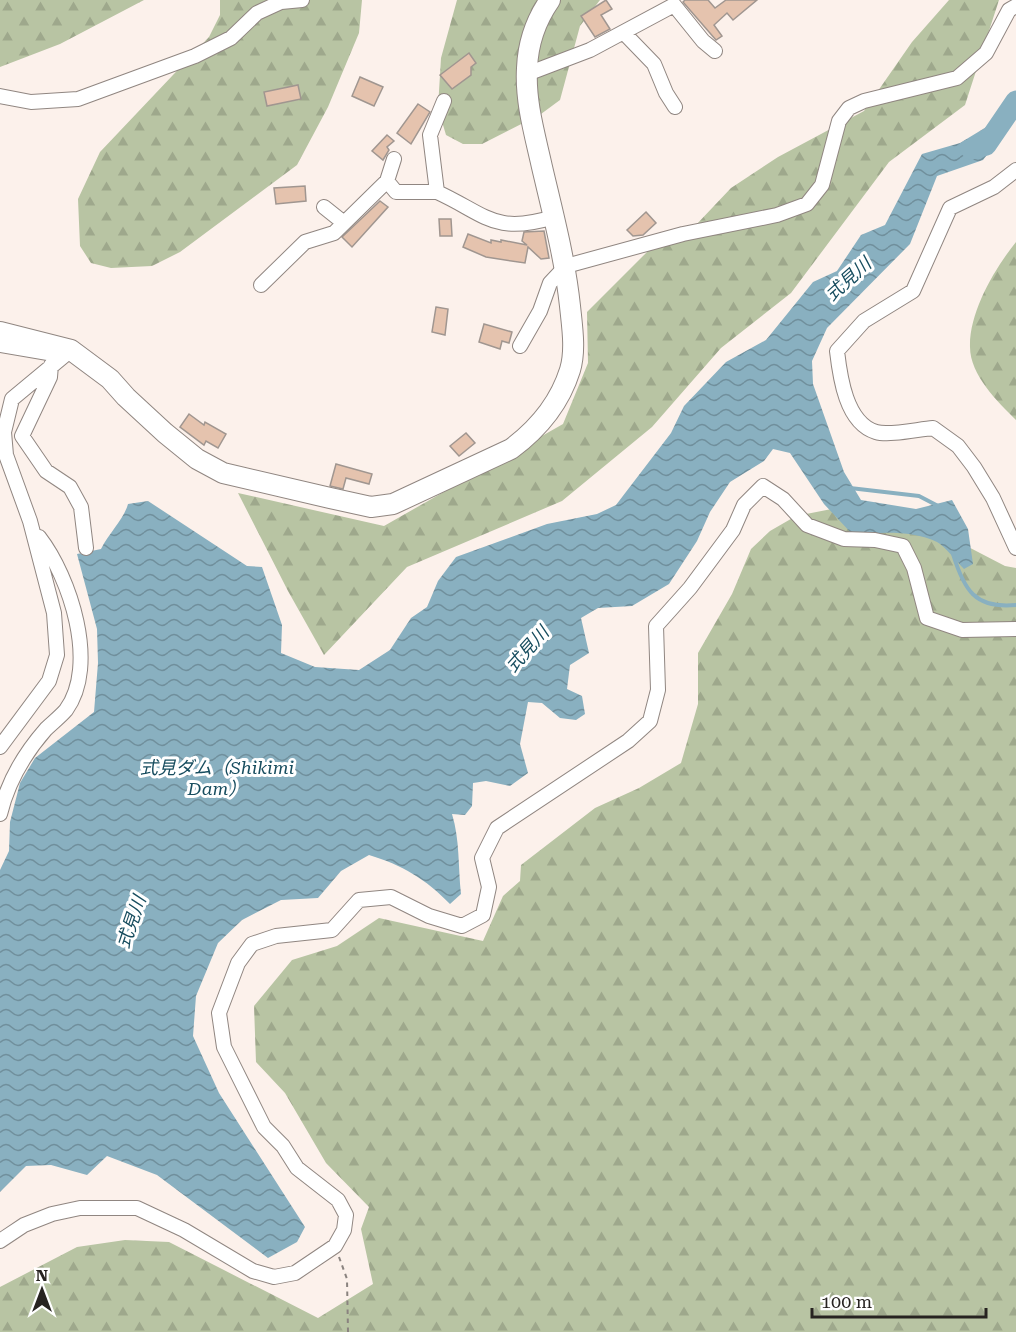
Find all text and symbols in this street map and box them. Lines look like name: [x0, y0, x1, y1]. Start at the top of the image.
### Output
water label: 式見川: [821, 252, 877, 305]
water label: 式見川: [501, 620, 554, 676]
water label: 式見ダム（Shikimi Dam）: [140, 757, 295, 799]
water label: 式見川: [112, 891, 150, 951]
north arrow: [12, 1260, 72, 1320]
text: N: [36, 1266, 48, 1285]
scale bar: [812, 1281, 986, 1319]
text: 100 m: [821, 1291, 872, 1312]

